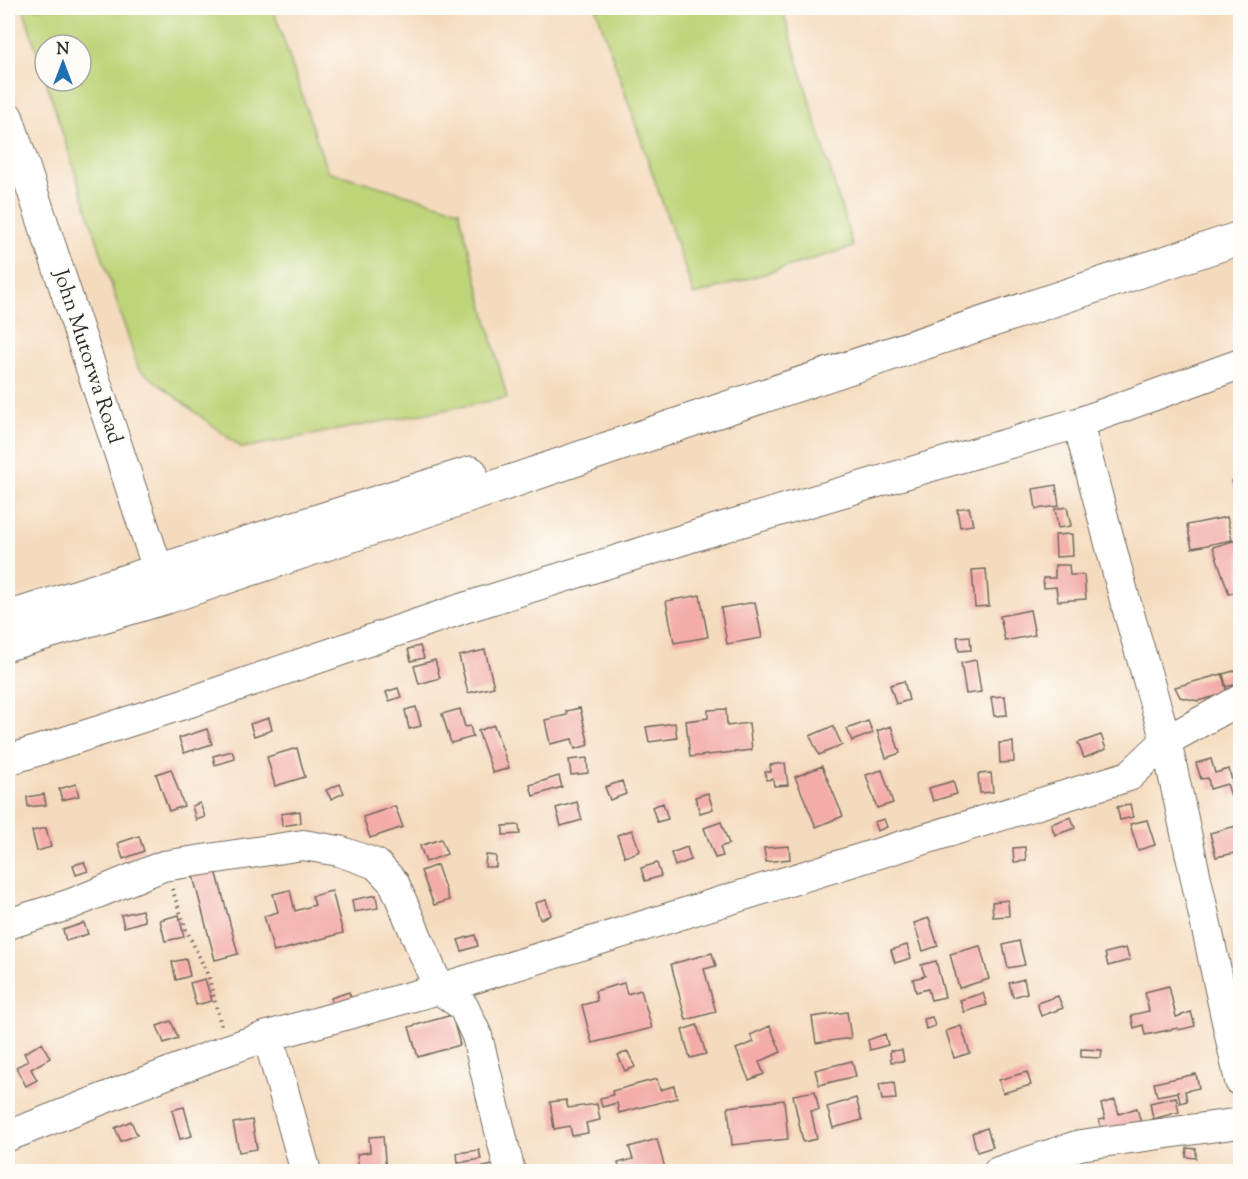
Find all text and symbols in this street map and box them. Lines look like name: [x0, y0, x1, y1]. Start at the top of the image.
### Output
north arrow: [33, 33, 93, 93]
text: N: [57, 39, 70, 62]
street label: John Mutorwa Road: [44, 265, 129, 448]

